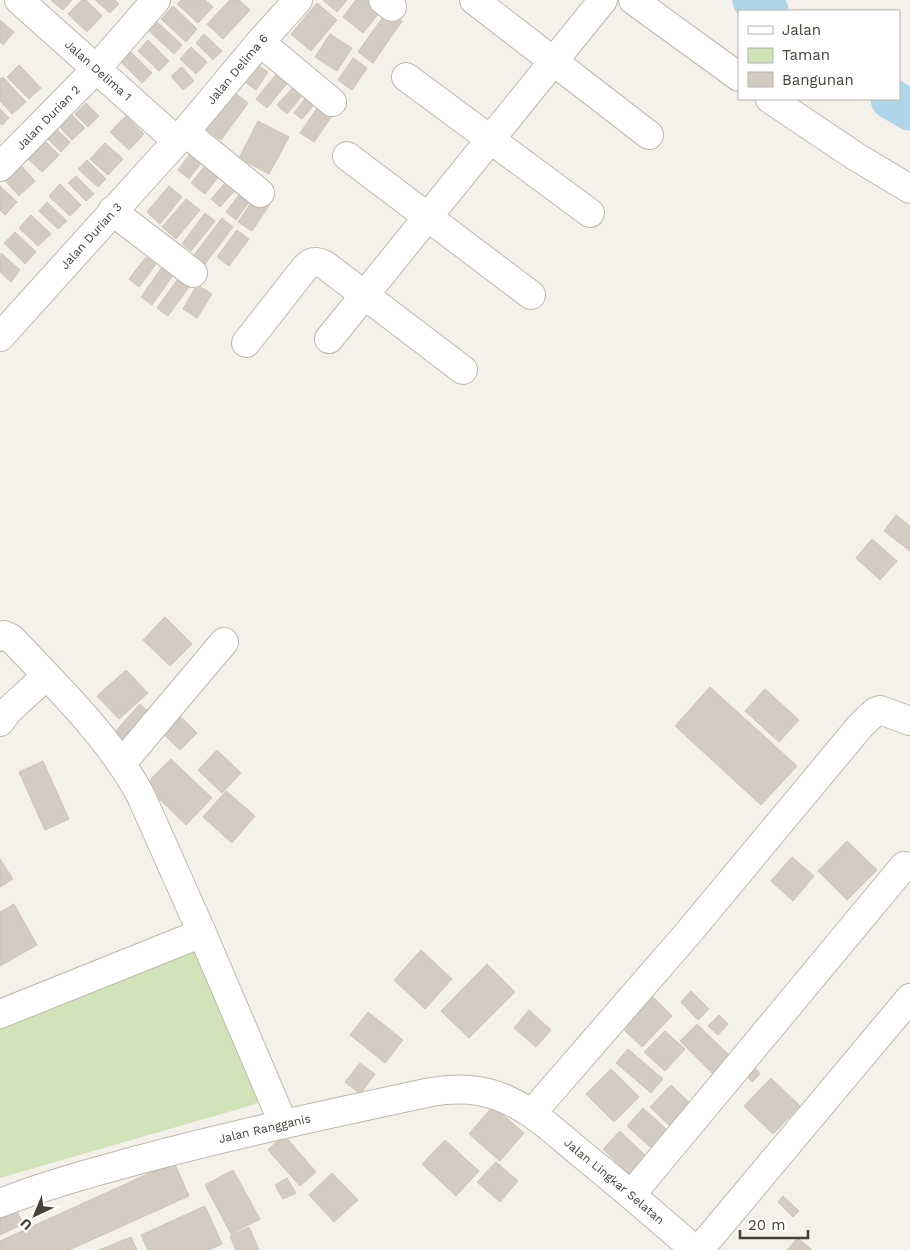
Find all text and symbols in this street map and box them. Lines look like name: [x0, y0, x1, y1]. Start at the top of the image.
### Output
legend: [738, 10, 900, 100]
text: Jalan: [782, 21, 821, 39]
street label: Jalan Delima 6: [204, 31, 271, 107]
street label: Jalan Delima 1: [62, 37, 134, 104]
text: Taman: [782, 46, 830, 64]
text: Bangunan: [782, 71, 854, 89]
street label: Jalan Durian 2: [14, 82, 83, 153]
street label: Jalan Durian 3: [57, 200, 125, 272]
street label: Jalan Rangganis: [217, 1111, 312, 1146]
street label: Jalan Lingkar Selatan: [561, 1135, 667, 1227]
north arrow: [10, 1190, 60, 1240]
scale bar: [740, 1208, 808, 1240]
text: U: [17, 1215, 35, 1234]
text: 20 m: [748, 1216, 786, 1234]

